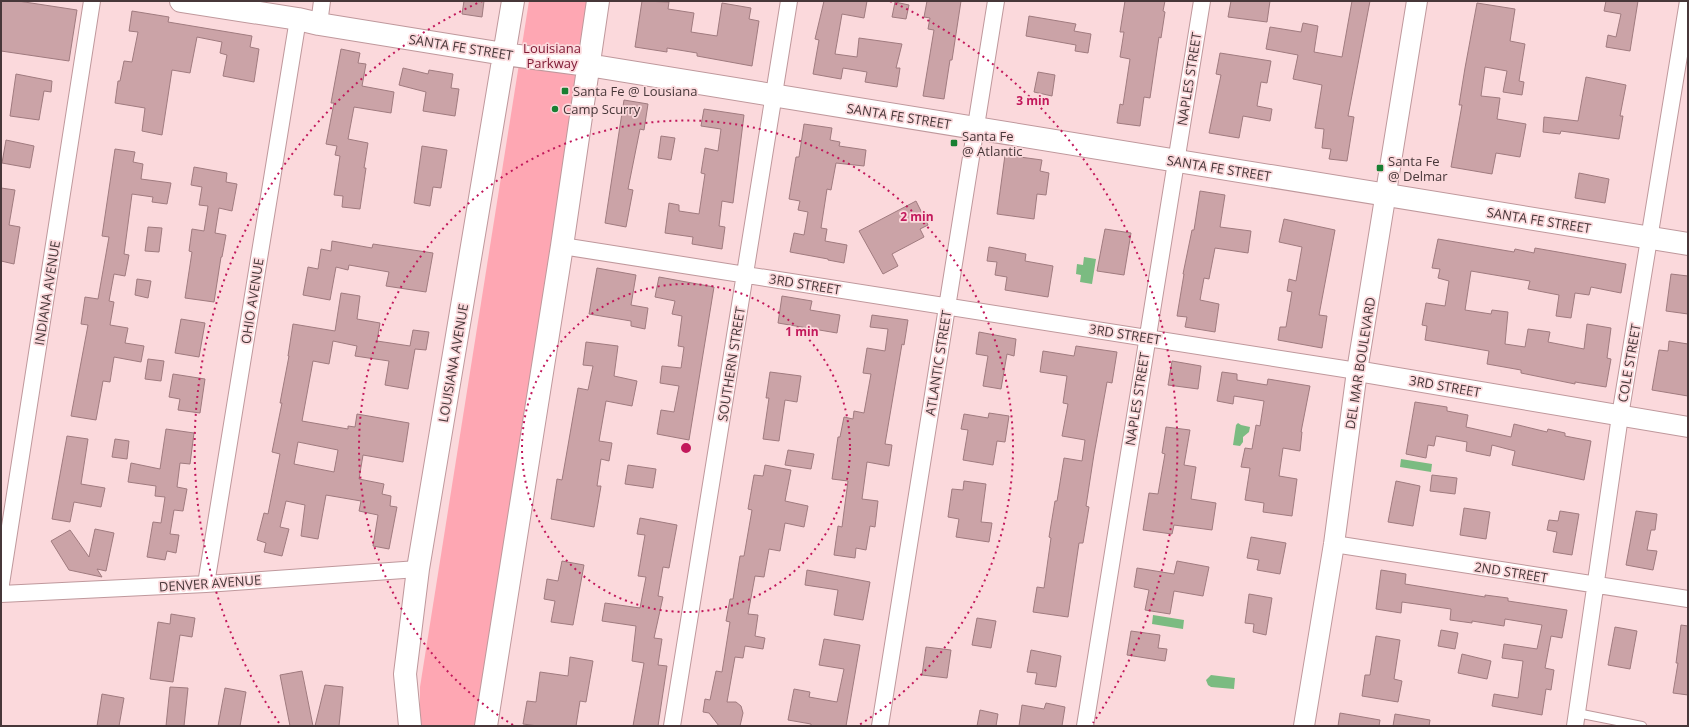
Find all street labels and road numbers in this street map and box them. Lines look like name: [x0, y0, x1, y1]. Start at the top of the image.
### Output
street label: SANTA FE STREET: [408, 30, 515, 64]
street label: NAPLES STREET: [1173, 30, 1205, 127]
street label: SANTA FE STREET: [846, 99, 953, 133]
street label: SANTA FE STREET: [1166, 151, 1273, 185]
street label: SANTA FE STREET: [1486, 203, 1593, 237]
street label: INDIANA AVENUE: [30, 239, 64, 347]
street label: OHIO AVENUE: [236, 257, 268, 345]
street label: 3RD STREET: [768, 269, 843, 299]
street label: DEL MAR BOULEVARD: [1341, 296, 1379, 430]
street label: LOUISIANA AVENUE: [434, 302, 472, 424]
street label: SOUTHERN STREET: [713, 305, 749, 423]
street label: ATLANTIC STREET: [921, 308, 955, 417]
street label: 3RD STREET: [1088, 319, 1163, 349]
street label: COLE STREET: [1613, 321, 1645, 404]
street label: NAPLES STREET: [1121, 350, 1153, 447]
street label: 3RD STREET: [1408, 371, 1483, 401]
street label: 2ND STREET: [1473, 557, 1550, 587]
street label: DENVER AVENUE: [158, 570, 262, 596]

